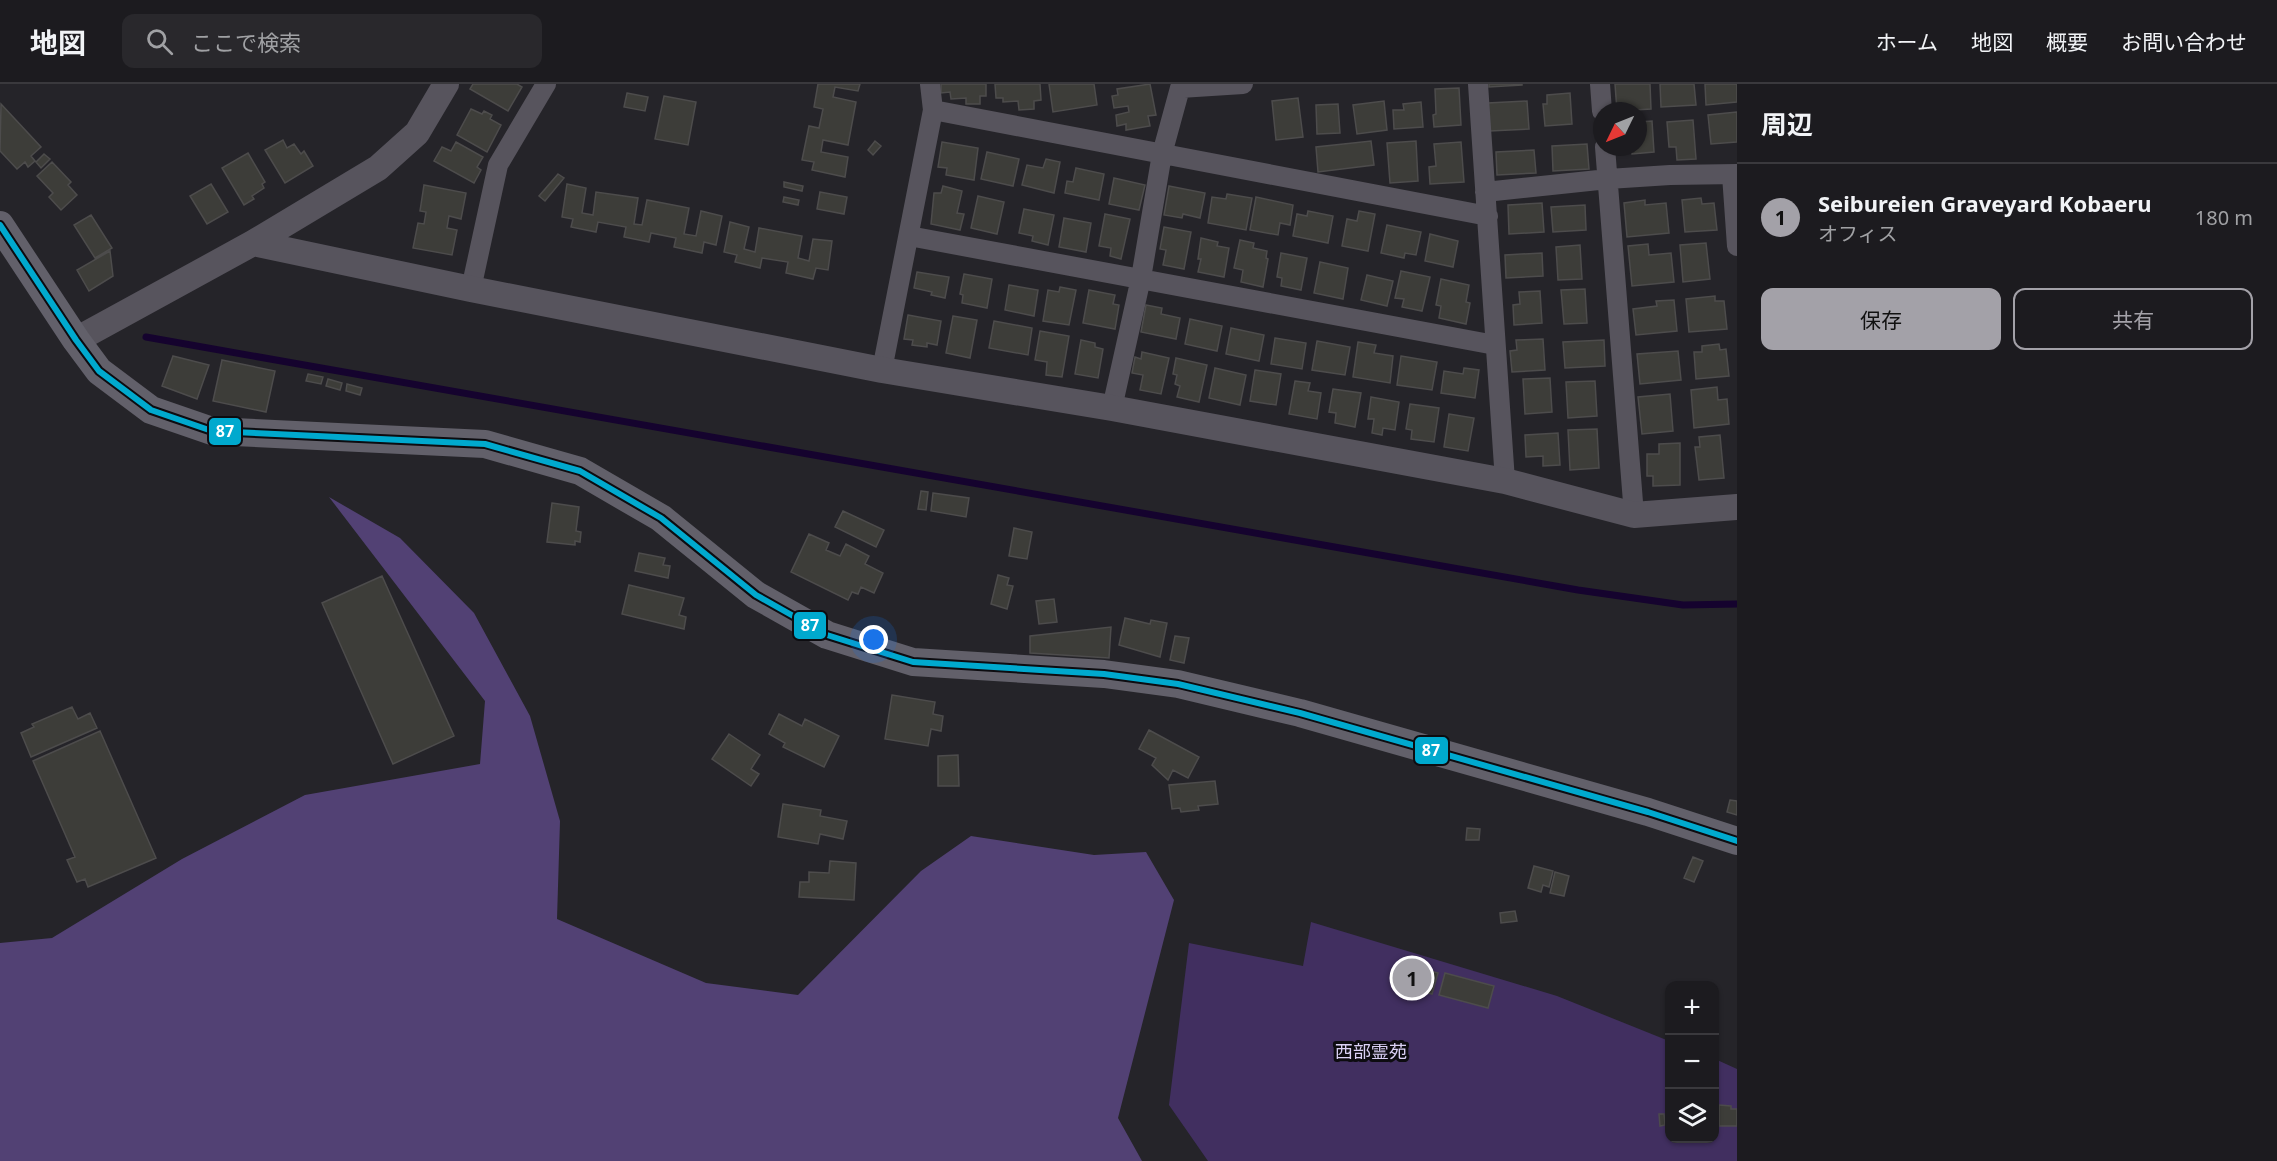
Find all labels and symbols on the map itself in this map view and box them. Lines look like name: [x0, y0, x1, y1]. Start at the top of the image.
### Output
north arrow: [1593, 102, 1647, 156]
line badge: 87: [208, 417, 242, 446]
text: 87: [216, 420, 234, 442]
line badge: 87: [793, 611, 827, 640]
text: 87: [801, 614, 819, 636]
your location: [859, 625, 888, 654]
line badge: 87: [1414, 736, 1449, 765]
text: 87: [1422, 739, 1440, 761]
pin: 1: [1392, 956, 1432, 1000]
park label: 西部霊苑: [1335, 1039, 1407, 1063]

